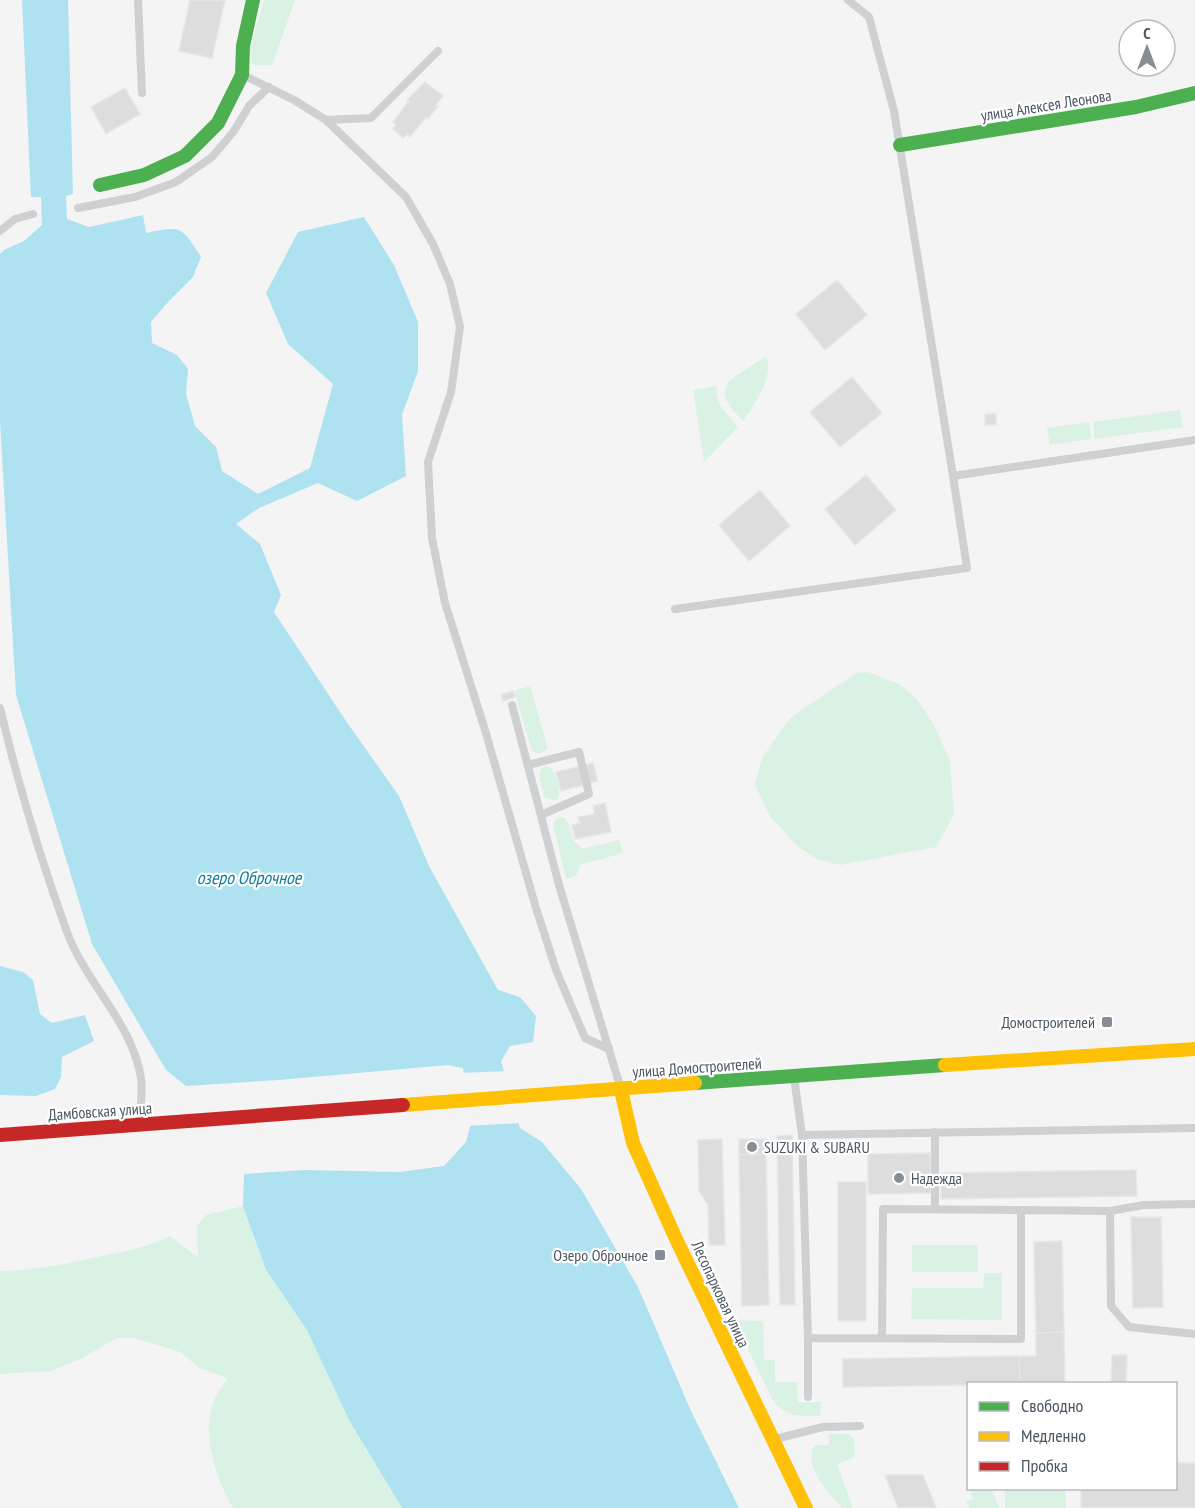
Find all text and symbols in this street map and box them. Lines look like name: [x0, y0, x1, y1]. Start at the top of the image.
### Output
north arrow: [1117, 18, 1177, 78]
text: С: [1143, 23, 1151, 43]
street label: улица Алексея Леонова: [979, 85, 1113, 125]
water label: озеро Оброчное: [197, 866, 303, 889]
place label: Домостроителей: [1001, 1012, 1095, 1032]
marker: Домостроителей: [1100, 1015, 1114, 1029]
street label: улица Домостроителей: [632, 1053, 762, 1081]
street label: Дамбовская улица: [47, 1097, 153, 1125]
place label: SUZUKI & SUBARU: [764, 1137, 870, 1157]
marker: SUZUKI & SUBARU: [745, 1140, 759, 1154]
place label: Надежда: [911, 1168, 962, 1188]
marker: Надежда: [892, 1171, 906, 1185]
street label: Лесопарковая улица: [687, 1237, 754, 1350]
place label: Озеро Оброчное: [553, 1245, 648, 1265]
marker: Озеро Оброчное: [653, 1248, 667, 1262]
legend: [967, 1382, 1177, 1490]
text: Свободно: [1021, 1394, 1084, 1417]
text: Медленно: [1021, 1424, 1086, 1447]
text: Пробка: [1021, 1454, 1068, 1477]

